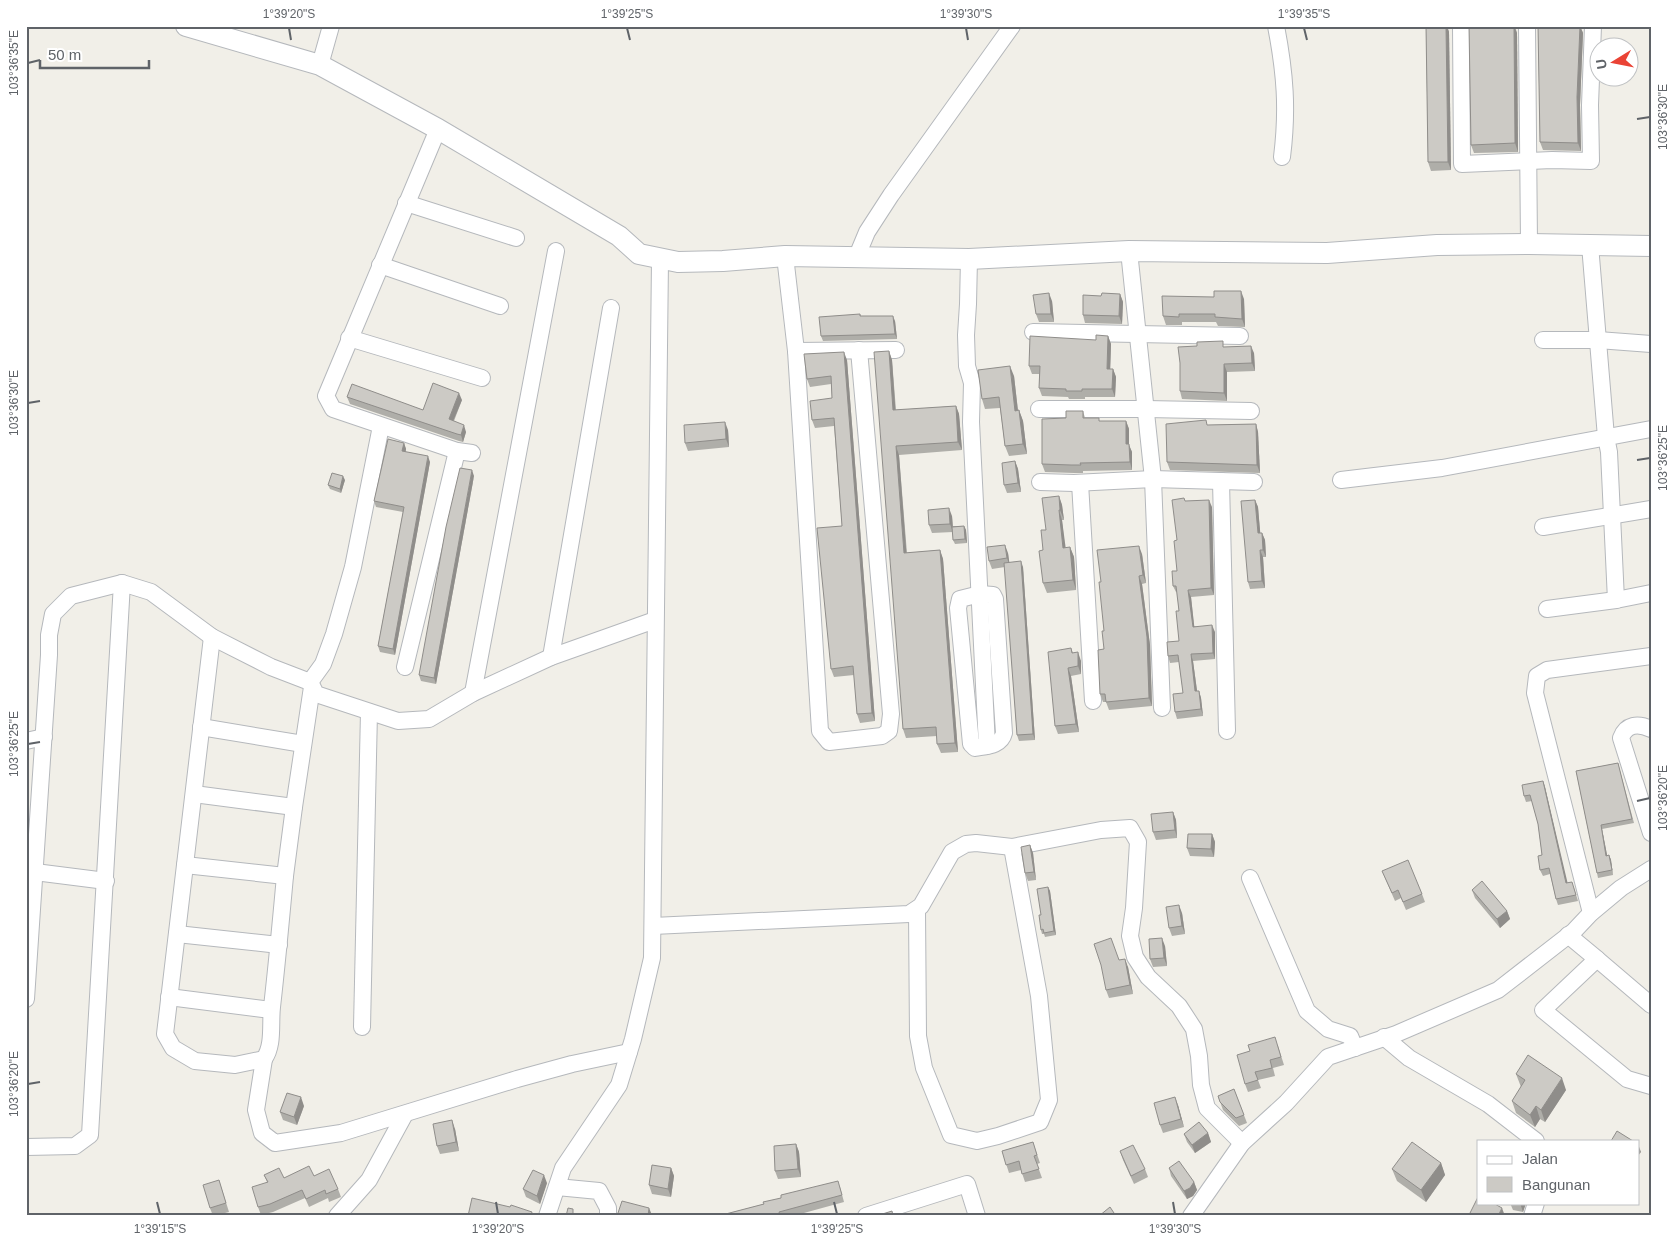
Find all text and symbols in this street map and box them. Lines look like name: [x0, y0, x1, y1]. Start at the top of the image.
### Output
text: 1°39'20"S: [263, 7, 315, 21]
text: 1°39'25"S: [601, 7, 653, 21]
text: 1°39'30"S: [940, 7, 992, 21]
text: 1°39'35"S: [1278, 7, 1330, 21]
text: 103°36'35"E: [7, 30, 21, 96]
scale bar: [40, 38, 149, 70]
north arrow: [1590, 38, 1640, 88]
text: 50 m: [48, 46, 81, 63]
text: U: [1592, 58, 1610, 71]
text: 103°36'30"E: [1656, 84, 1670, 150]
text: 103°36'30"E: [7, 370, 21, 436]
text: 103°36'25"E: [1656, 425, 1670, 491]
text: 103°36'25"E: [7, 711, 21, 777]
text: 103°36'20"E: [1656, 765, 1670, 831]
text: 103°36'20"E: [7, 1051, 21, 1117]
legend: [1477, 1140, 1640, 1204]
text: Jalan: [1522, 1150, 1558, 1167]
text: Bangunan: [1522, 1176, 1590, 1193]
text: 1°39'15"S: [134, 1222, 186, 1236]
text: 1°39'20"S: [472, 1222, 524, 1236]
text: 1°39'25"S: [811, 1222, 863, 1236]
text: 1°39'30"S: [1149, 1222, 1201, 1236]

